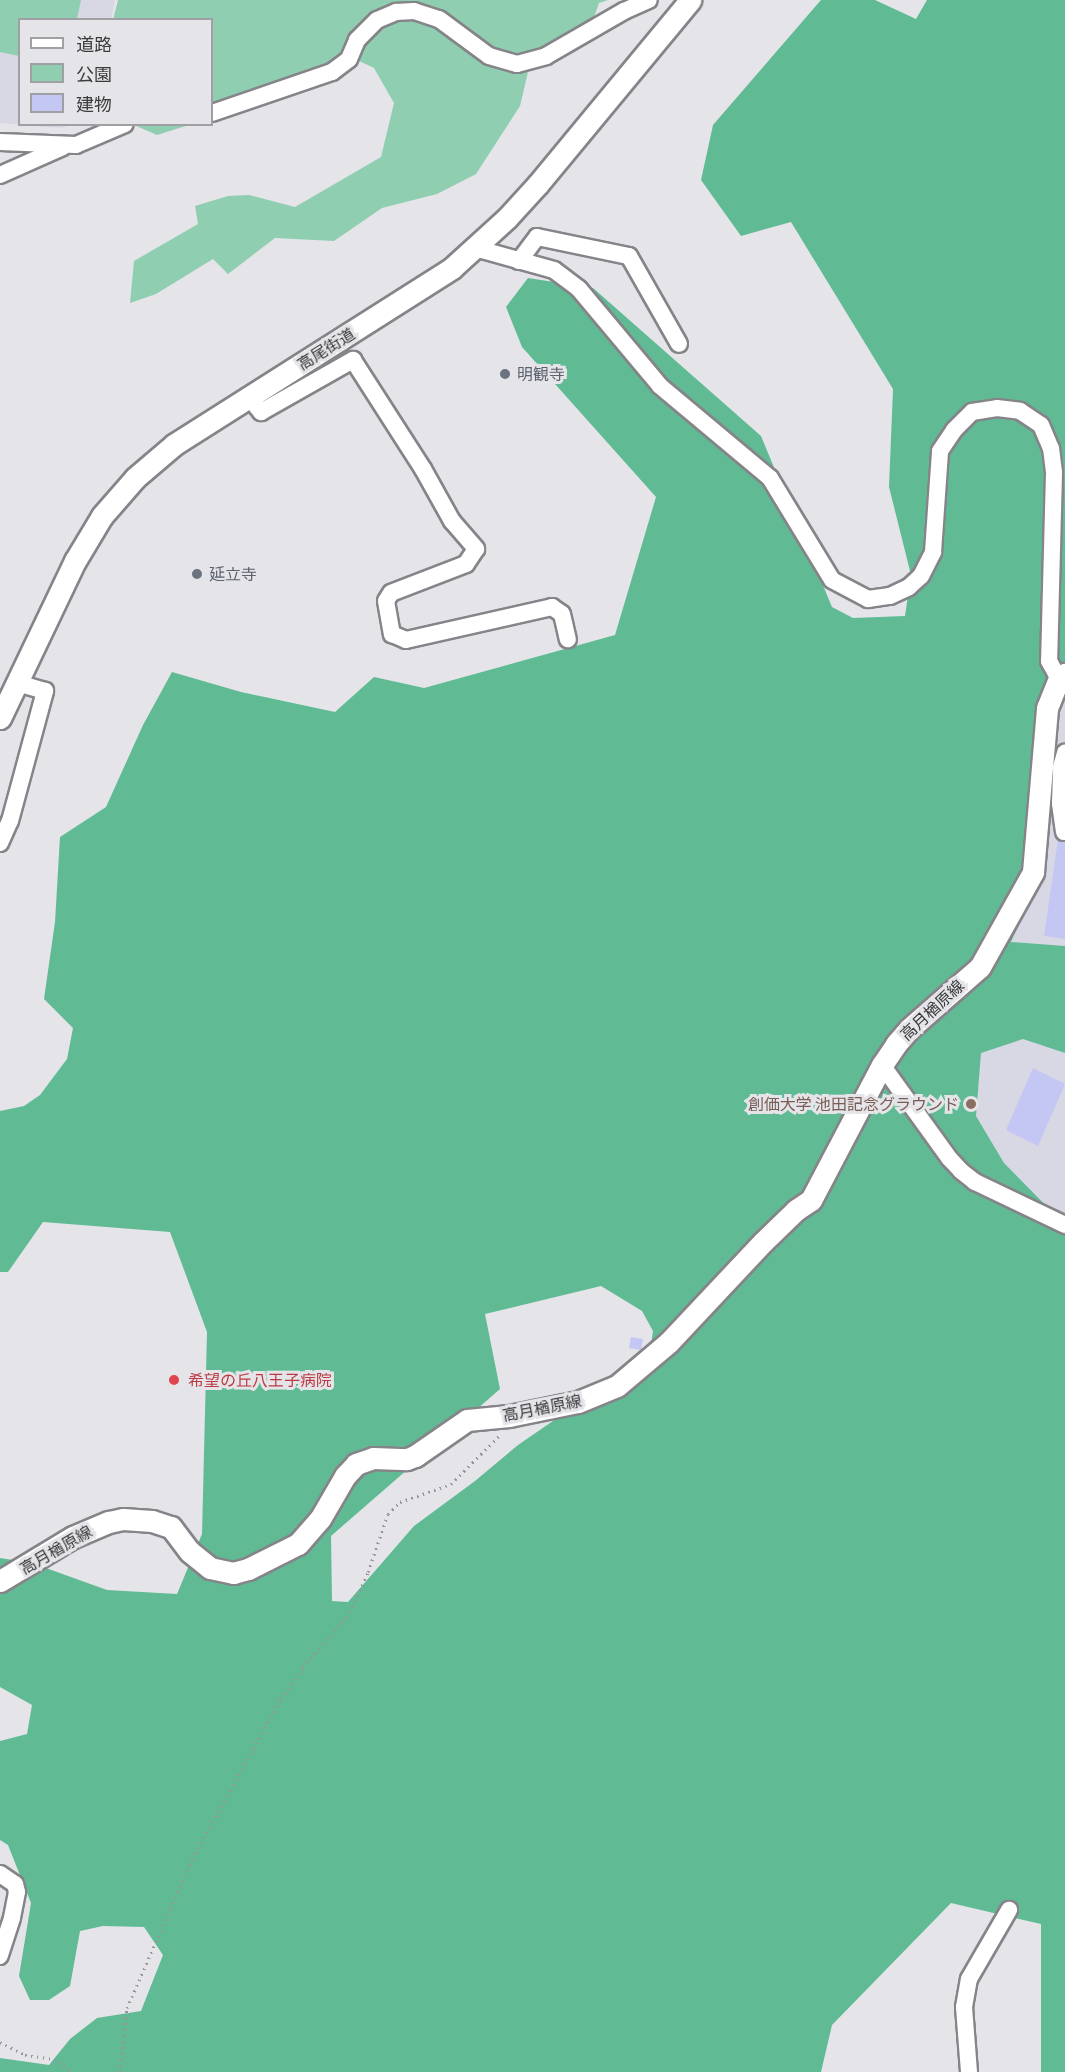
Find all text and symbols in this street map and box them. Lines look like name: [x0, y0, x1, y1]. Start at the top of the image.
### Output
legend: [18, 18, 213, 126]
text: 道路: [76, 33, 112, 55]
text: 公園: [76, 63, 112, 85]
text: 建物: [76, 93, 112, 115]
street label: 高尾街道: [294, 324, 358, 374]
place label: 明観寺: [517, 364, 565, 384]
marker: 明観寺: [498, 367, 512, 381]
place label: 延立寺: [209, 564, 257, 584]
marker: 延立寺: [190, 567, 204, 581]
street label: 高月楢原線: [896, 976, 968, 1044]
place label: 創価大学 池田記念グラウンド: [748, 1094, 959, 1114]
marker: 創価大学 池田記念グラウンド: [964, 1097, 978, 1111]
place label: 希望の丘八王子病院: [188, 1370, 332, 1390]
marker: 希望の丘八王子病院: [165, 1371, 183, 1389]
street label: 高月楢原線: [501, 1391, 583, 1425]
street label: 高月楢原線: [17, 1522, 95, 1578]

